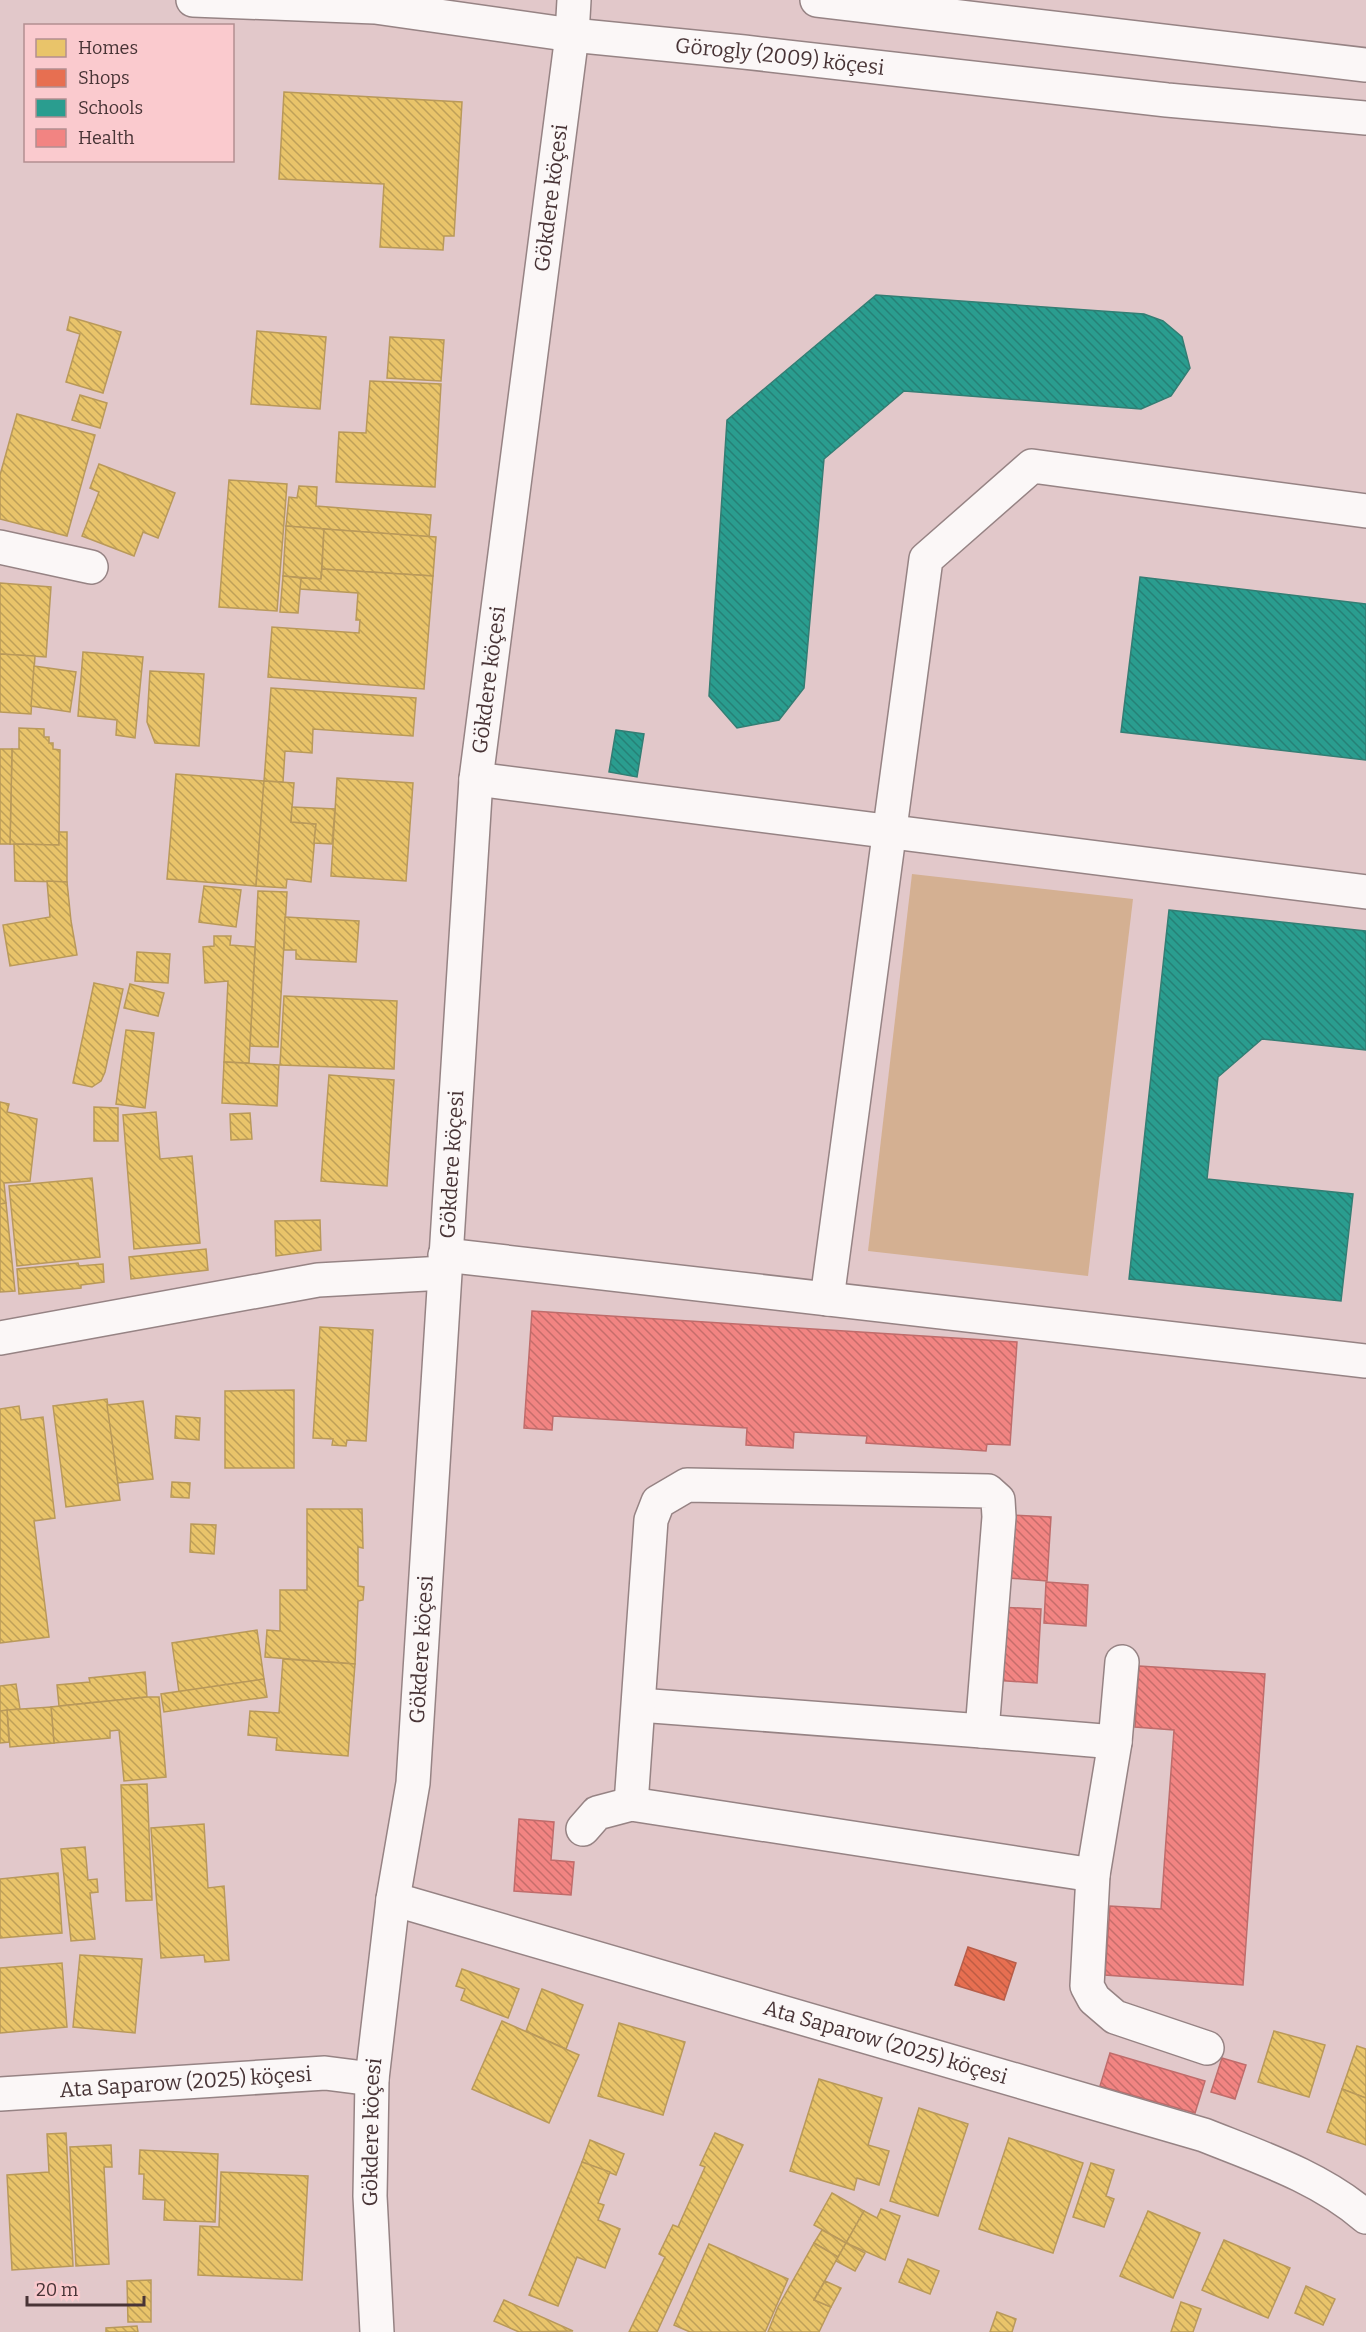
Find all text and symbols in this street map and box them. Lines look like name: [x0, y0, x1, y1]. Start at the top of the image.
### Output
legend: [24, 24, 234, 162]
street label: Görogly (2009) köçesi: [674, 32, 886, 81]
text: Homes: [78, 37, 138, 59]
text: Shops: [78, 67, 130, 89]
text: Schools: [78, 97, 143, 119]
street label: Gökdere köçesi: [529, 123, 573, 273]
text: Health: [78, 127, 134, 149]
street label: Gökdere köçesi: [466, 605, 511, 755]
street label: Gökdere köçesi: [434, 1089, 469, 1239]
street label: Gökdere köçesi: [404, 1574, 439, 1724]
street label: Ata Saparow (2025) köçesi: [761, 1995, 1011, 2090]
street label: Gökdere köçesi: [357, 2057, 387, 2207]
street label: Ata Saparow (2025) köçesi: [59, 2061, 313, 2103]
scale bar: [27, 2269, 144, 2307]
text: 20 m: [36, 2279, 78, 2301]

